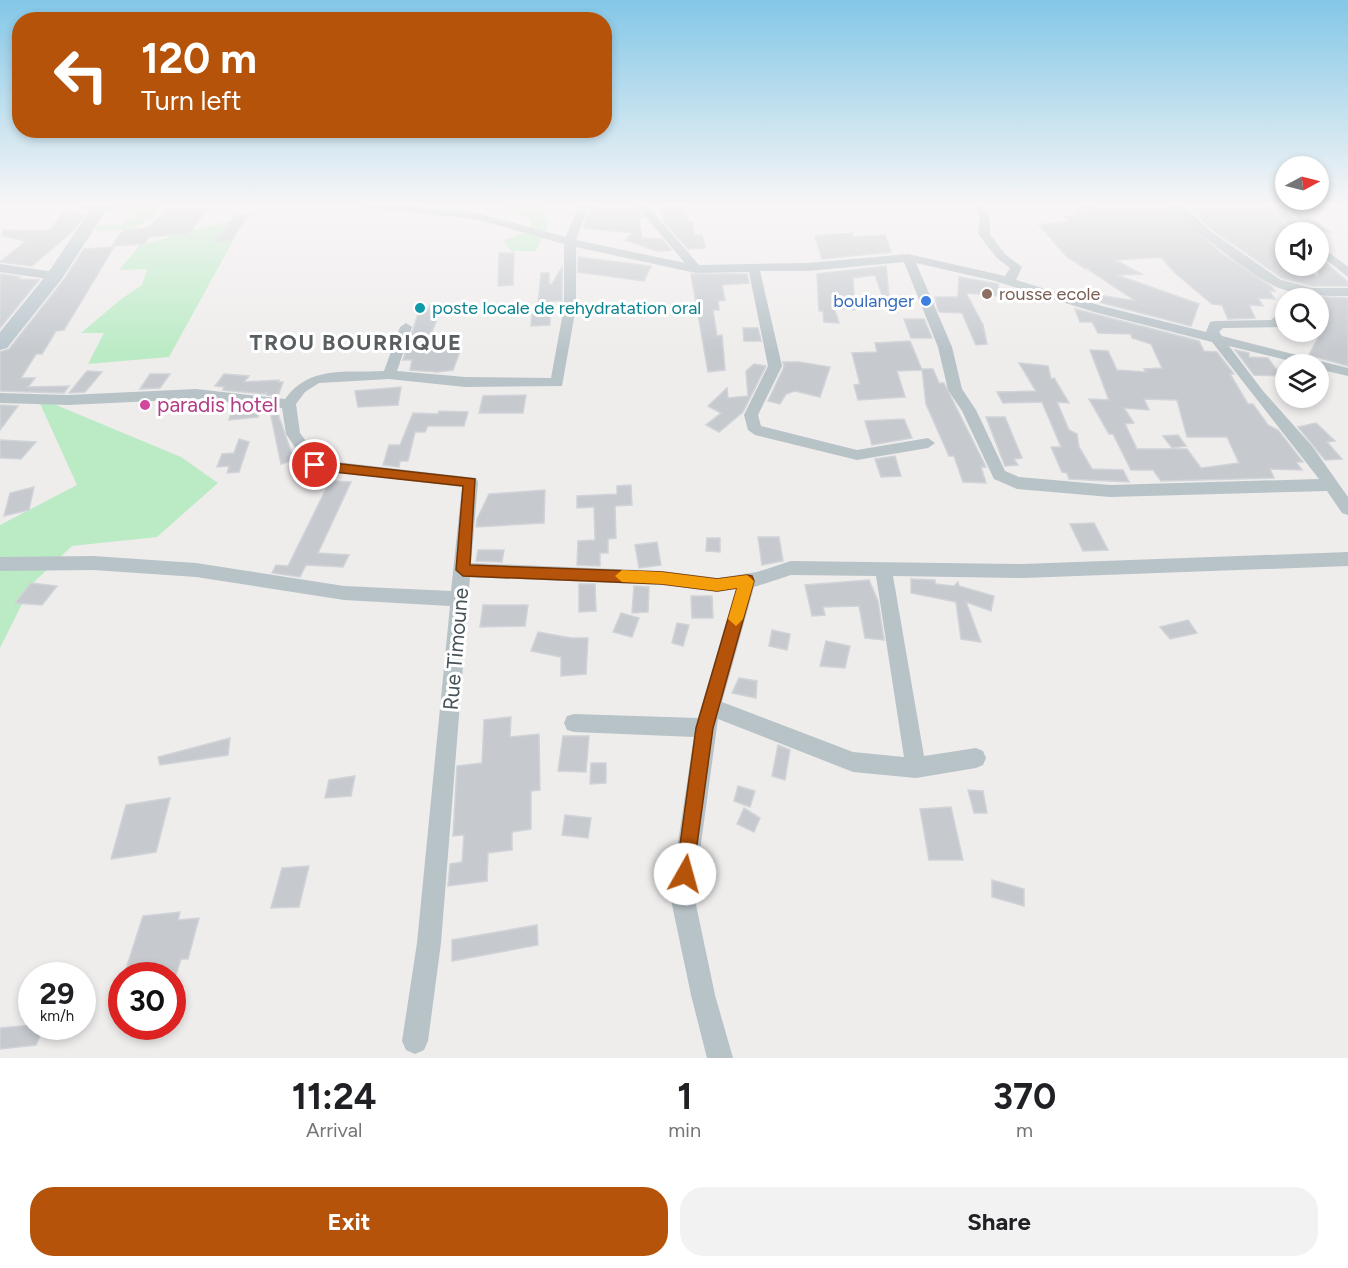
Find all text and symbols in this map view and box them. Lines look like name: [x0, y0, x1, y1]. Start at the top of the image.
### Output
text: 120 m: [141, 33, 257, 84]
icon: left: [42, 36, 120, 114]
text: Turn left: [141, 84, 241, 117]
north arrow: [1275, 156, 1329, 210]
map controls: [1275, 156, 1329, 408]
button: sound: [1275, 222, 1329, 276]
place label: rousse ecole: [999, 283, 1101, 305]
marker: rousse ecole: [980, 287, 994, 301]
button: search: [1275, 288, 1329, 342]
place label: boulanger: [833, 290, 914, 312]
marker: boulanger: [919, 294, 933, 308]
place label: poste locale de rehydratation oral: [432, 297, 701, 319]
marker: poste locale de rehydratation oral: [413, 301, 427, 315]
district label: TROU BOURRIQUE: [250, 329, 462, 356]
button: layers: [1275, 354, 1329, 408]
place label: paradis hotel: [157, 392, 278, 417]
marker: paradis hotel: [138, 398, 152, 412]
pin: [289, 439, 340, 490]
icon: arrive: [298, 448, 331, 481]
street label: Rue Timoune: [438, 587, 473, 711]
position arrow: [653, 842, 717, 906]
speed limit sign: 30: [108, 962, 186, 1040]
text: 29: [40, 975, 74, 1012]
text: km/h: [40, 1007, 74, 1025]
text: 11:24: [292, 1075, 377, 1118]
text: 1: [677, 1075, 692, 1118]
text: 370: [993, 1075, 1056, 1118]
text: Arrival: [306, 1118, 362, 1142]
text: min: [668, 1118, 701, 1142]
text: m: [1016, 1118, 1033, 1142]
button: Exit: [30, 1187, 668, 1256]
button: Share: [680, 1187, 1318, 1256]

